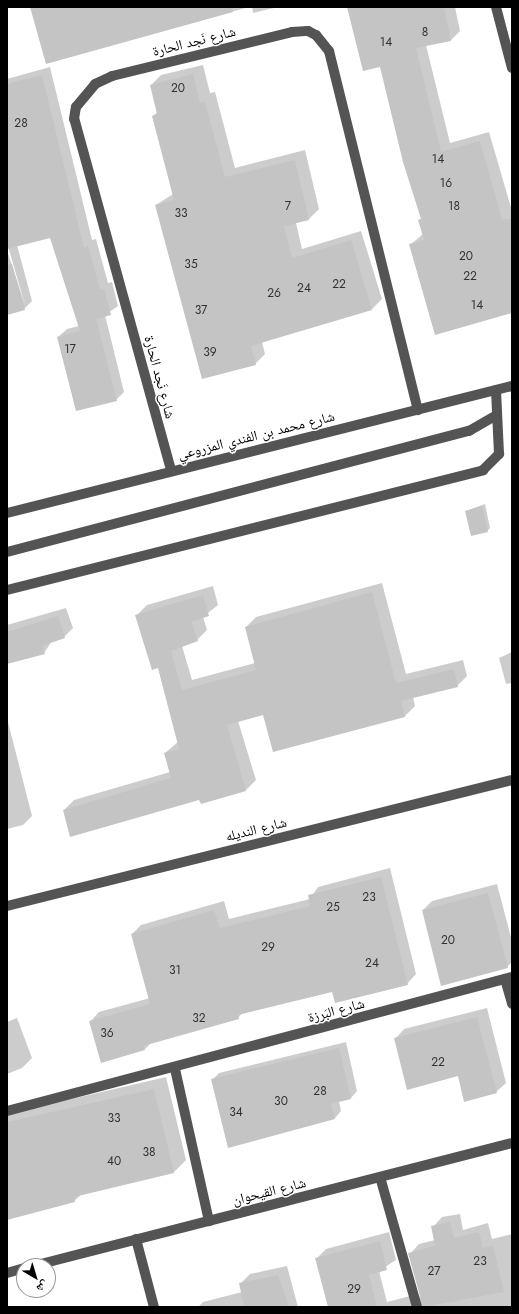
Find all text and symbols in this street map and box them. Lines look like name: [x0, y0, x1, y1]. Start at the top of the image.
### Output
street label: شارع نَجد الحارة: [151, 23, 237, 59]
house number: 8: [422, 26, 428, 40]
house number: 14: [380, 36, 392, 50]
house number: 20: [171, 82, 185, 96]
house number: 28: [14, 117, 28, 131]
house number: 14: [432, 153, 444, 167]
house number: 16: [440, 177, 452, 191]
house number: 7: [285, 200, 291, 214]
house number: 18: [448, 200, 460, 214]
house number: 33: [174, 207, 188, 221]
house number: 20: [459, 250, 473, 264]
house number: 35: [184, 258, 198, 272]
house number: 22: [463, 270, 477, 284]
house number: 22: [332, 278, 346, 292]
house number: 24: [297, 282, 311, 296]
house number: 26: [267, 287, 281, 301]
house number: 14: [471, 299, 483, 313]
house number: 37: [195, 304, 207, 318]
street label: شارع نَجد الحارة: [141, 334, 179, 420]
house number: 17: [64, 343, 76, 357]
house number: 39: [203, 346, 217, 360]
street label: شارع محمد بن الفندي المزروعي: [176, 407, 336, 463]
street label: شارع النديله: [224, 813, 288, 845]
house number: 23: [362, 891, 376, 905]
house number: 25: [326, 901, 340, 915]
house number: 20: [441, 934, 455, 948]
house number: 29: [261, 941, 275, 955]
house number: 24: [365, 957, 379, 971]
house number: 31: [169, 964, 181, 978]
street label: شارع البَرزة: [306, 994, 366, 1026]
house number: 32: [192, 1012, 206, 1026]
house number: 36: [100, 1027, 114, 1041]
house number: 22: [431, 1056, 445, 1070]
house number: 28: [313, 1085, 327, 1099]
house number: 30: [274, 1095, 288, 1109]
house number: 34: [229, 1106, 243, 1120]
house number: 33: [107, 1112, 121, 1126]
house number: 38: [142, 1146, 156, 1160]
house number: 40: [107, 1155, 121, 1169]
street label: شارع القيحوان: [231, 1174, 307, 1208]
house number: 23: [473, 1255, 487, 1269]
north arrow: [16, 1258, 56, 1298]
house number: 27: [427, 1265, 441, 1279]
text: ش: [33, 1277, 52, 1297]
house number: 29: [347, 1283, 361, 1297]

